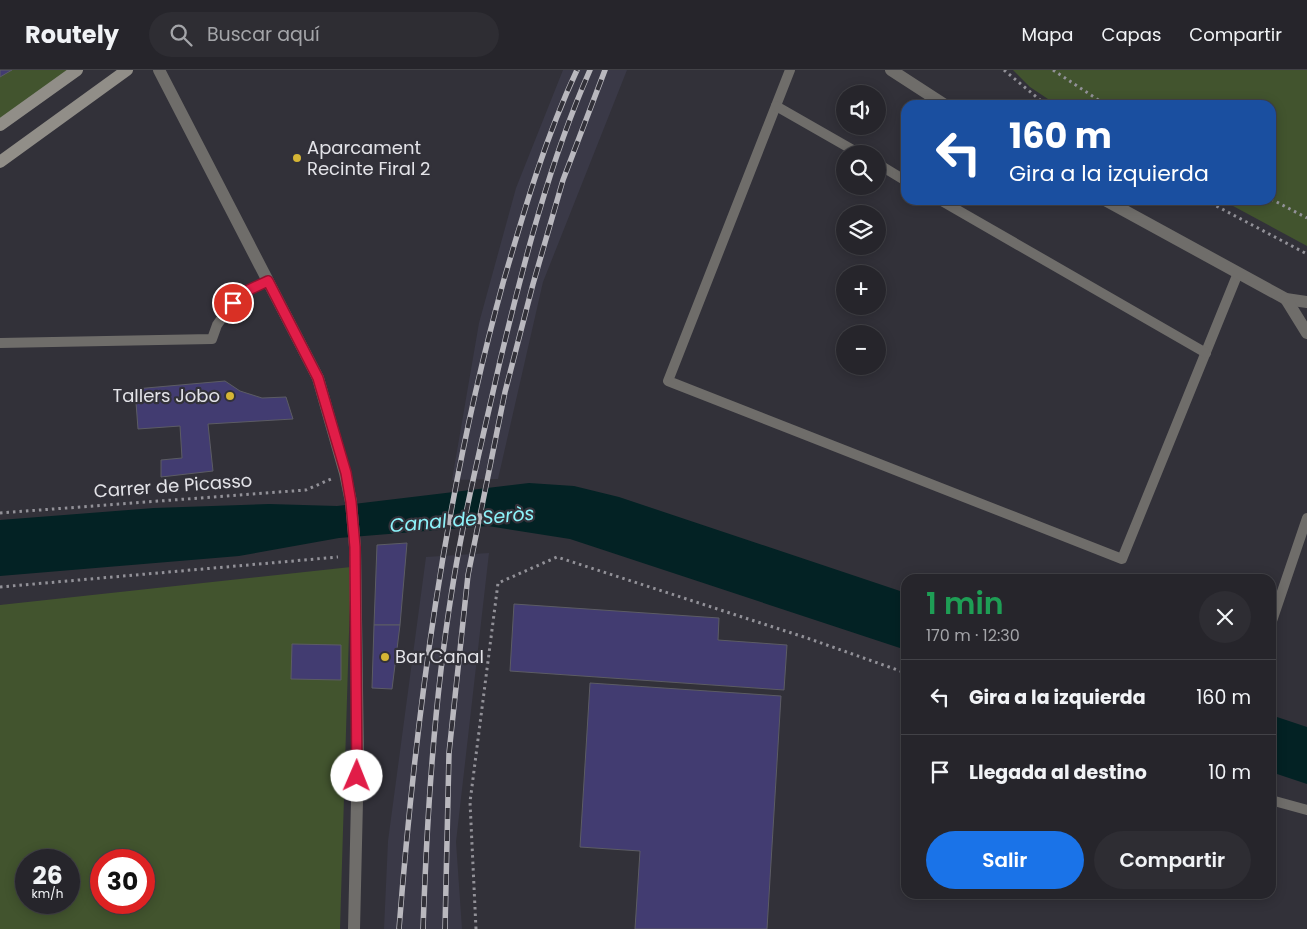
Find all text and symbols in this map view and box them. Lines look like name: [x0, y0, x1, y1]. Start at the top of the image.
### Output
search box: [149, 12, 499, 57]
text: Routely: [25, 18, 119, 51]
icon: search: [167, 21, 195, 49]
text: Buscar aquí: [207, 21, 320, 48]
text: Mapa: [1021, 22, 1074, 47]
text: Capas: [1102, 22, 1161, 47]
text: Compartir: [1189, 22, 1282, 47]
map controls: [836, 85, 886, 375]
button: sound: [836, 85, 886, 135]
text: 160 m: [1009, 111, 1112, 160]
icon: left: [926, 120, 991, 185]
place label: Aparcament Recinte Firal 2: [307, 135, 430, 181]
button: search: [836, 145, 886, 195]
marker: Aparcament Recinte Firal 2: [291, 152, 303, 164]
text: Gira a la izquierda: [1009, 158, 1209, 189]
button: layers: [836, 205, 886, 255]
button: +: [836, 265, 886, 315]
pin: [212, 282, 254, 324]
icon: arrive: [219, 289, 247, 317]
button: −: [836, 325, 886, 375]
place label: Tallers Jobo: [112, 383, 220, 408]
marker: Tallers Jobo: [224, 390, 236, 402]
street label: Carrer de Picasso: [93, 468, 253, 504]
water label: Canal de Seròs: [389, 500, 536, 539]
text: 1 min: [926, 582, 1004, 625]
button: close: [1199, 591, 1251, 643]
text: 170 m · 12:30: [926, 624, 1020, 647]
place label: Bar Canal: [395, 644, 484, 669]
marker: Bar Canal: [379, 651, 391, 663]
icon: left: [926, 683, 954, 711]
text: Gira a la izquierda: [969, 684, 1146, 711]
text: 160 m: [1196, 684, 1251, 711]
position arrow: [330, 749, 382, 801]
icon: arrive: [926, 758, 954, 786]
text: Llegada al destino: [969, 759, 1147, 786]
text: 10 m: [1208, 759, 1251, 786]
button: Salir: [926, 831, 1084, 889]
button: Compartir: [1094, 831, 1251, 889]
speed limit sign: 30: [90, 849, 155, 914]
text: 26: [32, 858, 63, 893]
text: km/h: [32, 885, 63, 902]

